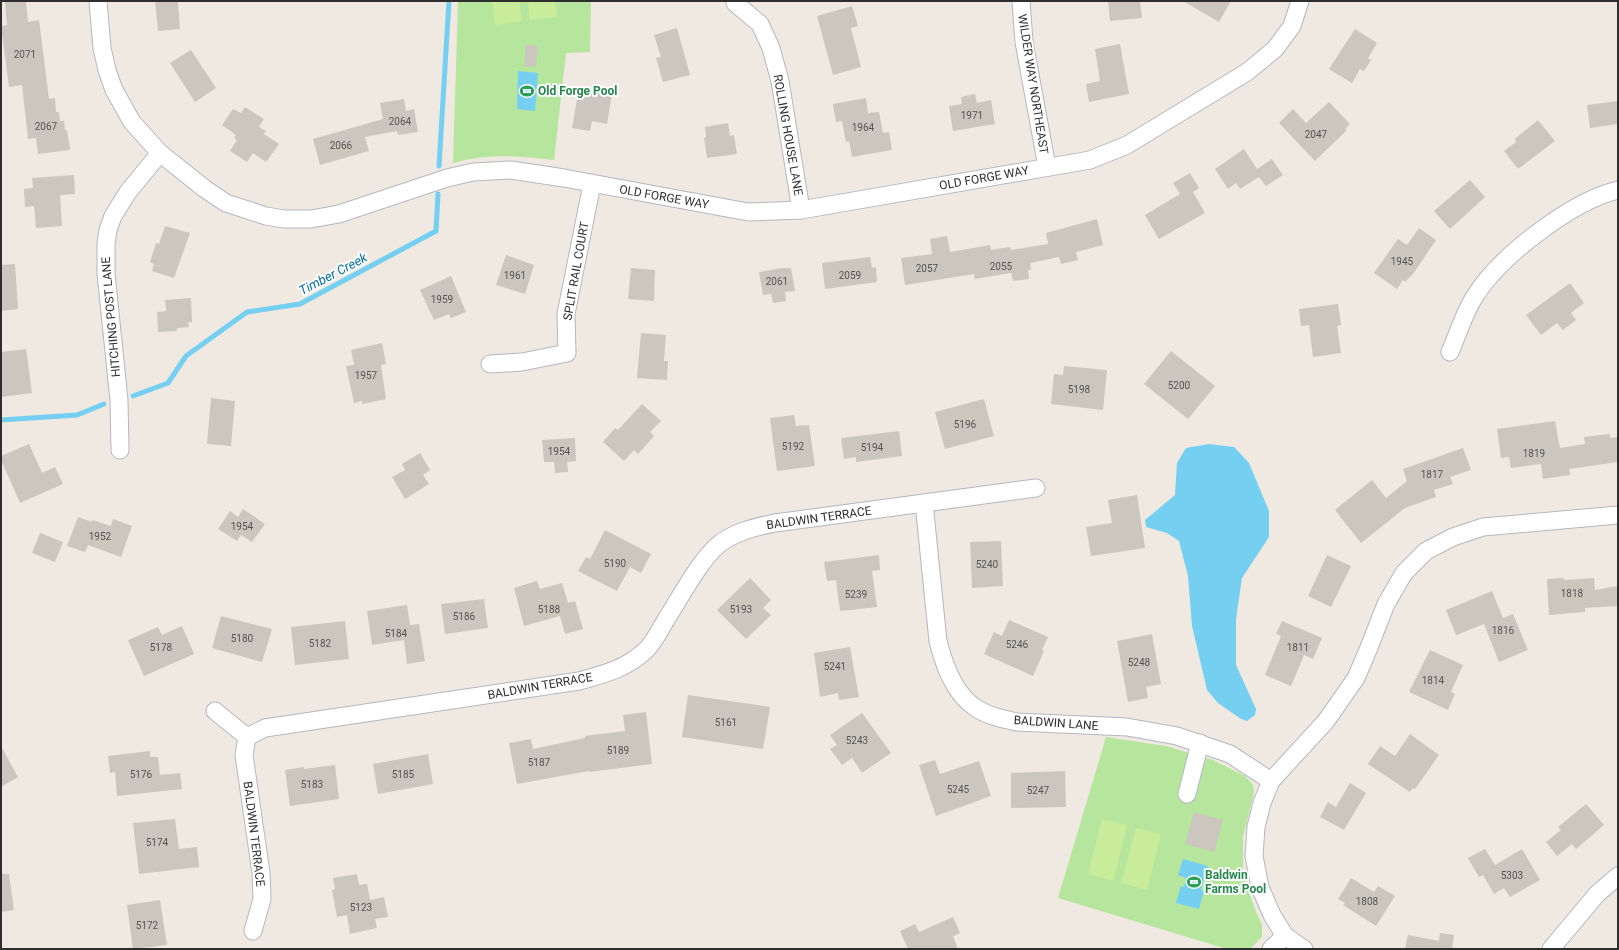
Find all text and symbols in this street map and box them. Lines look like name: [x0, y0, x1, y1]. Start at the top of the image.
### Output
street label: WILDER WAY NORTHEAST: [1015, 13, 1051, 155]
house number: 2071: [14, 49, 36, 60]
street label: ROLLING HOUSE LANE: [770, 73, 806, 197]
sports icon: Old Forge Pool: [519, 83, 535, 99]
place label: Old Forge Pool: [538, 84, 617, 98]
house number: 1971: [961, 110, 983, 121]
house number: 2064: [389, 116, 412, 127]
house number: 2067: [35, 121, 58, 132]
house number: 1964: [852, 122, 875, 133]
house number: 2047: [1305, 129, 1328, 140]
house number: 2066: [330, 140, 353, 151]
street label: OLD FORGE WAY: [938, 163, 1031, 193]
street label: OLD FORGE WAY: [618, 182, 711, 212]
street label: SPLIT RAIL COURT: [560, 221, 592, 321]
water label: Timber Creek: [296, 249, 370, 298]
street label: HITCHING POST LANE: [99, 256, 123, 378]
house number: 1945: [1391, 256, 1414, 267]
house number: 2055: [990, 261, 1013, 272]
house number: 2057: [916, 263, 939, 274]
house number: 1961: [504, 270, 526, 281]
house number: 2059: [839, 270, 861, 281]
house number: 2061: [766, 276, 788, 287]
house number: 1959: [431, 294, 453, 305]
house number: 1957: [355, 370, 378, 381]
house number: 5200: [1168, 380, 1191, 391]
house number: 5198: [1068, 384, 1091, 395]
house number: 5196: [954, 419, 977, 430]
house number: 5192: [782, 441, 805, 452]
house number: 5194: [861, 442, 884, 453]
house number: 1954: [548, 446, 571, 457]
house number: 1819: [1523, 448, 1545, 459]
house number: 1817: [1421, 469, 1444, 480]
street label: BALDWIN TERRACE: [766, 504, 873, 532]
house number: 1954: [231, 521, 254, 532]
house number: 1952: [89, 531, 112, 542]
house number: 5190: [604, 558, 627, 569]
house number: 5240: [976, 559, 999, 570]
house number: 1818: [1561, 588, 1584, 599]
house number: 5239: [845, 589, 867, 600]
house number: 5188: [538, 604, 561, 615]
house number: 5193: [730, 604, 752, 615]
house number: 5186: [453, 611, 476, 622]
house number: 1816: [1492, 625, 1515, 636]
house number: 5184: [385, 628, 408, 639]
house number: 5180: [231, 633, 254, 644]
house number: 5182: [309, 638, 332, 649]
house number: 5246: [1006, 639, 1029, 650]
house number: 5178: [150, 642, 173, 653]
house number: 1811: [1287, 642, 1309, 653]
house number: 5248: [1128, 657, 1151, 668]
house number: 5241: [824, 661, 846, 672]
street label: BALDWIN TERRACE: [487, 670, 594, 702]
house number: 1814: [1422, 675, 1445, 686]
street label: BALDWIN LANE: [1013, 713, 1099, 733]
house number: 5161: [715, 717, 737, 728]
house number: 5243: [846, 735, 868, 746]
house number: 5189: [607, 745, 629, 756]
house number: 5187: [528, 757, 551, 768]
house number: 5176: [130, 769, 153, 780]
house number: 5185: [392, 769, 415, 780]
house number: 5183: [301, 779, 323, 790]
street label: BALDWIN TERRACE: [241, 781, 267, 888]
house number: 5245: [947, 784, 970, 795]
house number: 5247: [1027, 785, 1050, 796]
house number: 5174: [146, 837, 169, 848]
place label: Baldwin Farms Pool: [1205, 868, 1266, 896]
house number: 5303: [1501, 870, 1523, 881]
sports icon: Baldwin Farms Pool: [1186, 874, 1202, 890]
house number: 1808: [1356, 896, 1379, 907]
house number: 5123: [350, 902, 372, 913]
house number: 5172: [136, 920, 159, 931]

